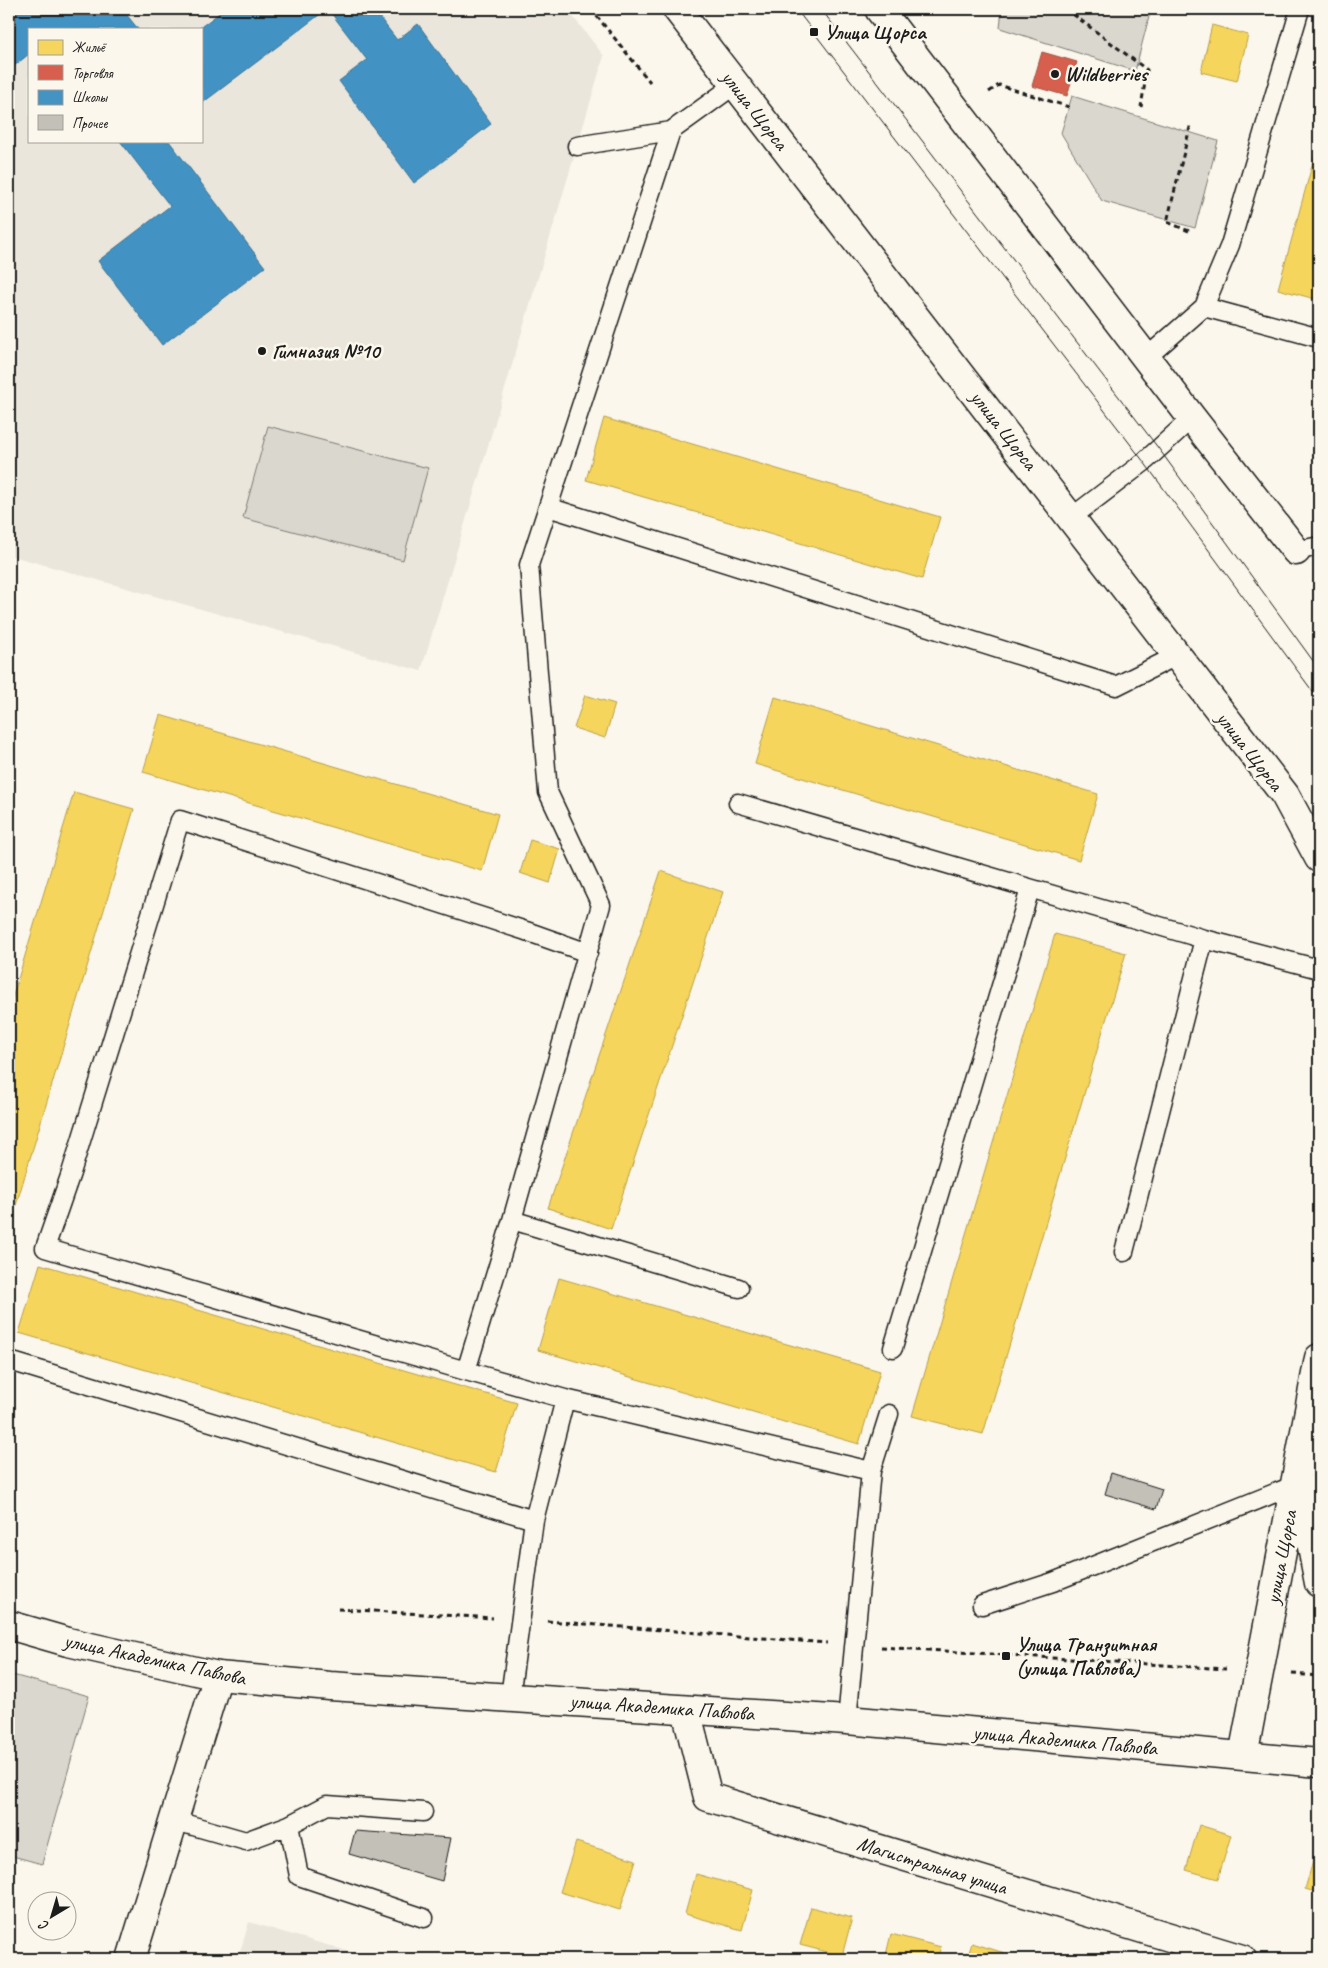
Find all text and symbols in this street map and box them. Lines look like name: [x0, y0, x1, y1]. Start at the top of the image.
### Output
place label: Улица Щорса: [824, 19, 927, 45]
marker: Улица Щорса: [808, 26, 820, 38]
legend: [28, 28, 202, 142]
text: Жильё: [72, 38, 107, 57]
place label: Wildberries: [1065, 61, 1150, 87]
street label: улица Щорса: [714, 63, 795, 156]
text: Торговля: [72, 64, 115, 83]
marker: Wildberries: [1049, 68, 1061, 80]
text: Школы: [72, 88, 108, 107]
text: Прочее: [72, 114, 108, 133]
place label: Гимназия №10: [272, 338, 382, 364]
marker: Гимназия №10: [256, 345, 268, 357]
street label: улица Щорса: [963, 383, 1044, 476]
street label: улица Щорса: [1209, 704, 1290, 797]
street label: улица Щорса: [1259, 1507, 1303, 1608]
street label: улица Академика Павлова: [60, 1627, 250, 1691]
place label: Улица Транзитная (улица Павлова): [1016, 1631, 1158, 1681]
marker: Улица Транзитная (улица Павлова): [1000, 1650, 1012, 1662]
street label: улица Академика Павлова: [567, 1687, 757, 1727]
street label: улица Академика Павлова: [970, 1719, 1160, 1761]
street label: Магистральная улица: [854, 1830, 1012, 1901]
north arrow: [28, 1890, 78, 1940]
text: С: [35, 1916, 52, 1935]

